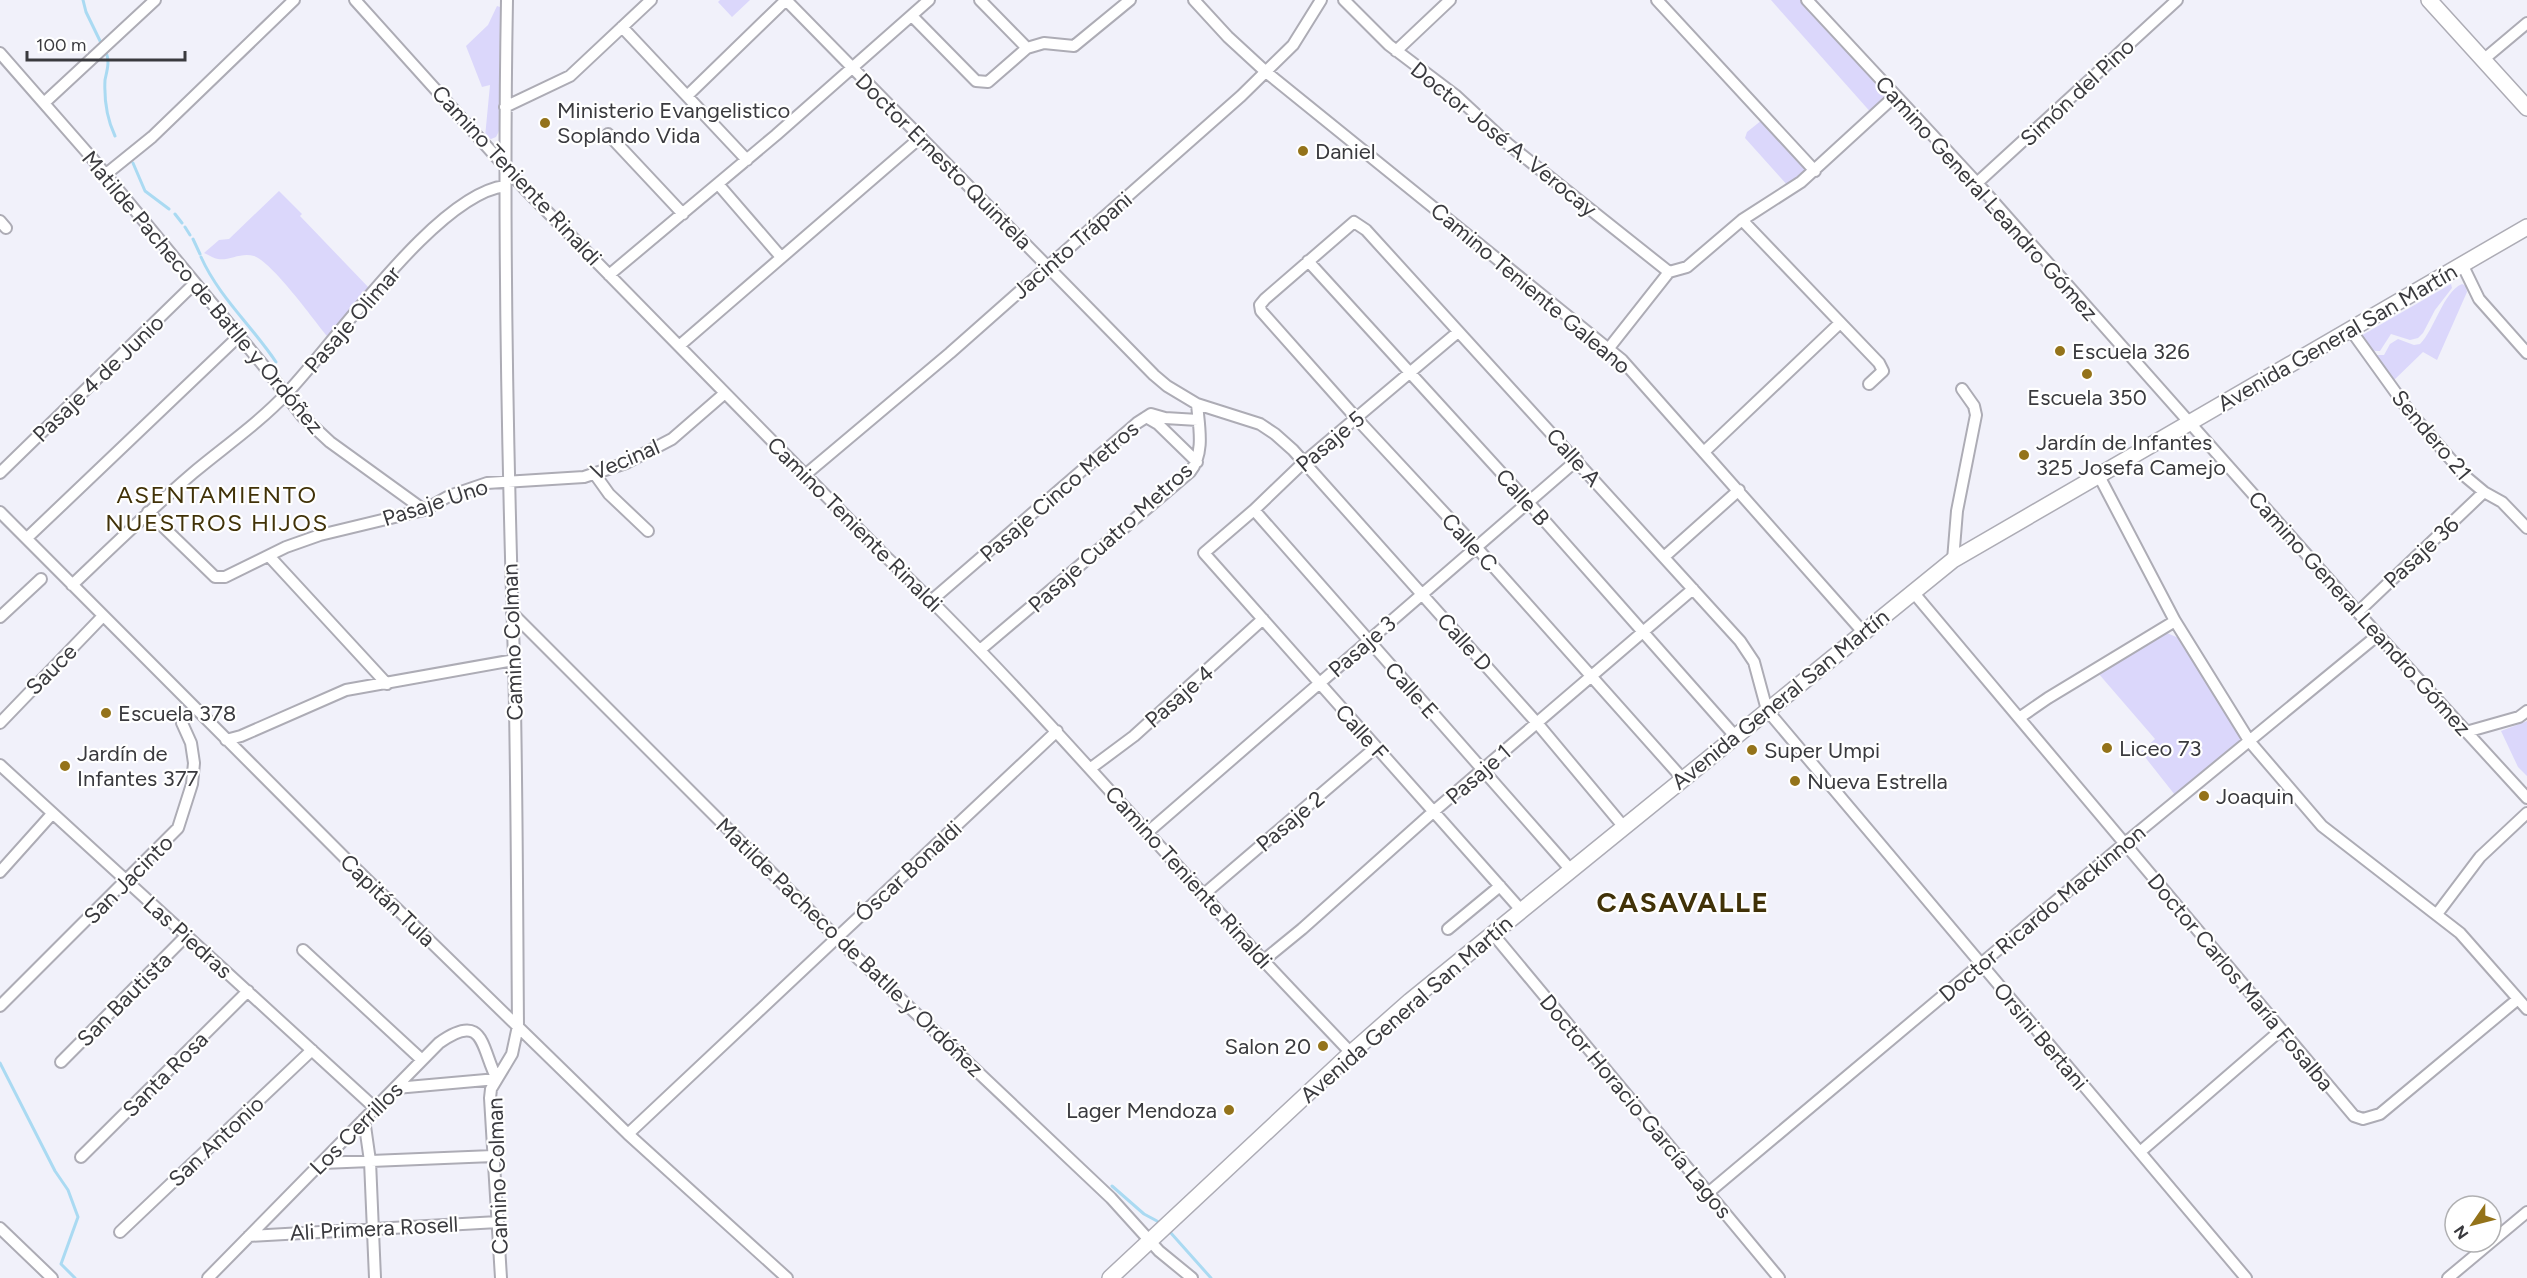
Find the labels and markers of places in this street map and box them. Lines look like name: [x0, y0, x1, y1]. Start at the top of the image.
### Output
place label: Ministerio Evangelistico Soplando Vida: [557, 97, 790, 149]
marker: Ministerio Evangelistico Soplando Vida: [538, 116, 552, 130]
place label: Daniel: [1315, 138, 1376, 165]
marker: Daniel: [1296, 144, 1310, 158]
place label: Escuela 326: [2072, 338, 2190, 365]
marker: Escuela 326: [2053, 344, 2067, 358]
marker: Escuela 350: [2080, 367, 2094, 381]
place label: Escuela 350: [2027, 384, 2147, 411]
place label: Jardín de Infantes 325 Josefa Camejo: [2036, 429, 2226, 481]
marker: Jardín de Infantes 325 Josefa Camejo: [2017, 448, 2031, 462]
place label: Escuela 378: [118, 700, 236, 727]
marker: Escuela 378: [99, 706, 113, 720]
place label: Liceo 73: [2119, 735, 2201, 762]
place label: Super Umpi: [1764, 737, 1880, 764]
place label: Jardín de Infantes 377: [77, 740, 199, 792]
marker: Liceo 73: [2100, 741, 2114, 755]
marker: Super Umpi: [1745, 743, 1759, 757]
marker: Jardín de Infantes 377: [58, 759, 72, 773]
place label: Nueva Estrella: [1807, 768, 1948, 795]
marker: Nueva Estrella: [1788, 774, 1802, 788]
place label: Joaquin: [2216, 783, 2294, 810]
marker: Joaquin: [2197, 789, 2211, 803]
place label: Salon 20: [1225, 1033, 1311, 1060]
marker: Salon 20: [1316, 1039, 1330, 1053]
place label: Lager Mendoza: [1066, 1097, 1217, 1124]
marker: Lager Mendoza: [1222, 1103, 1236, 1117]

